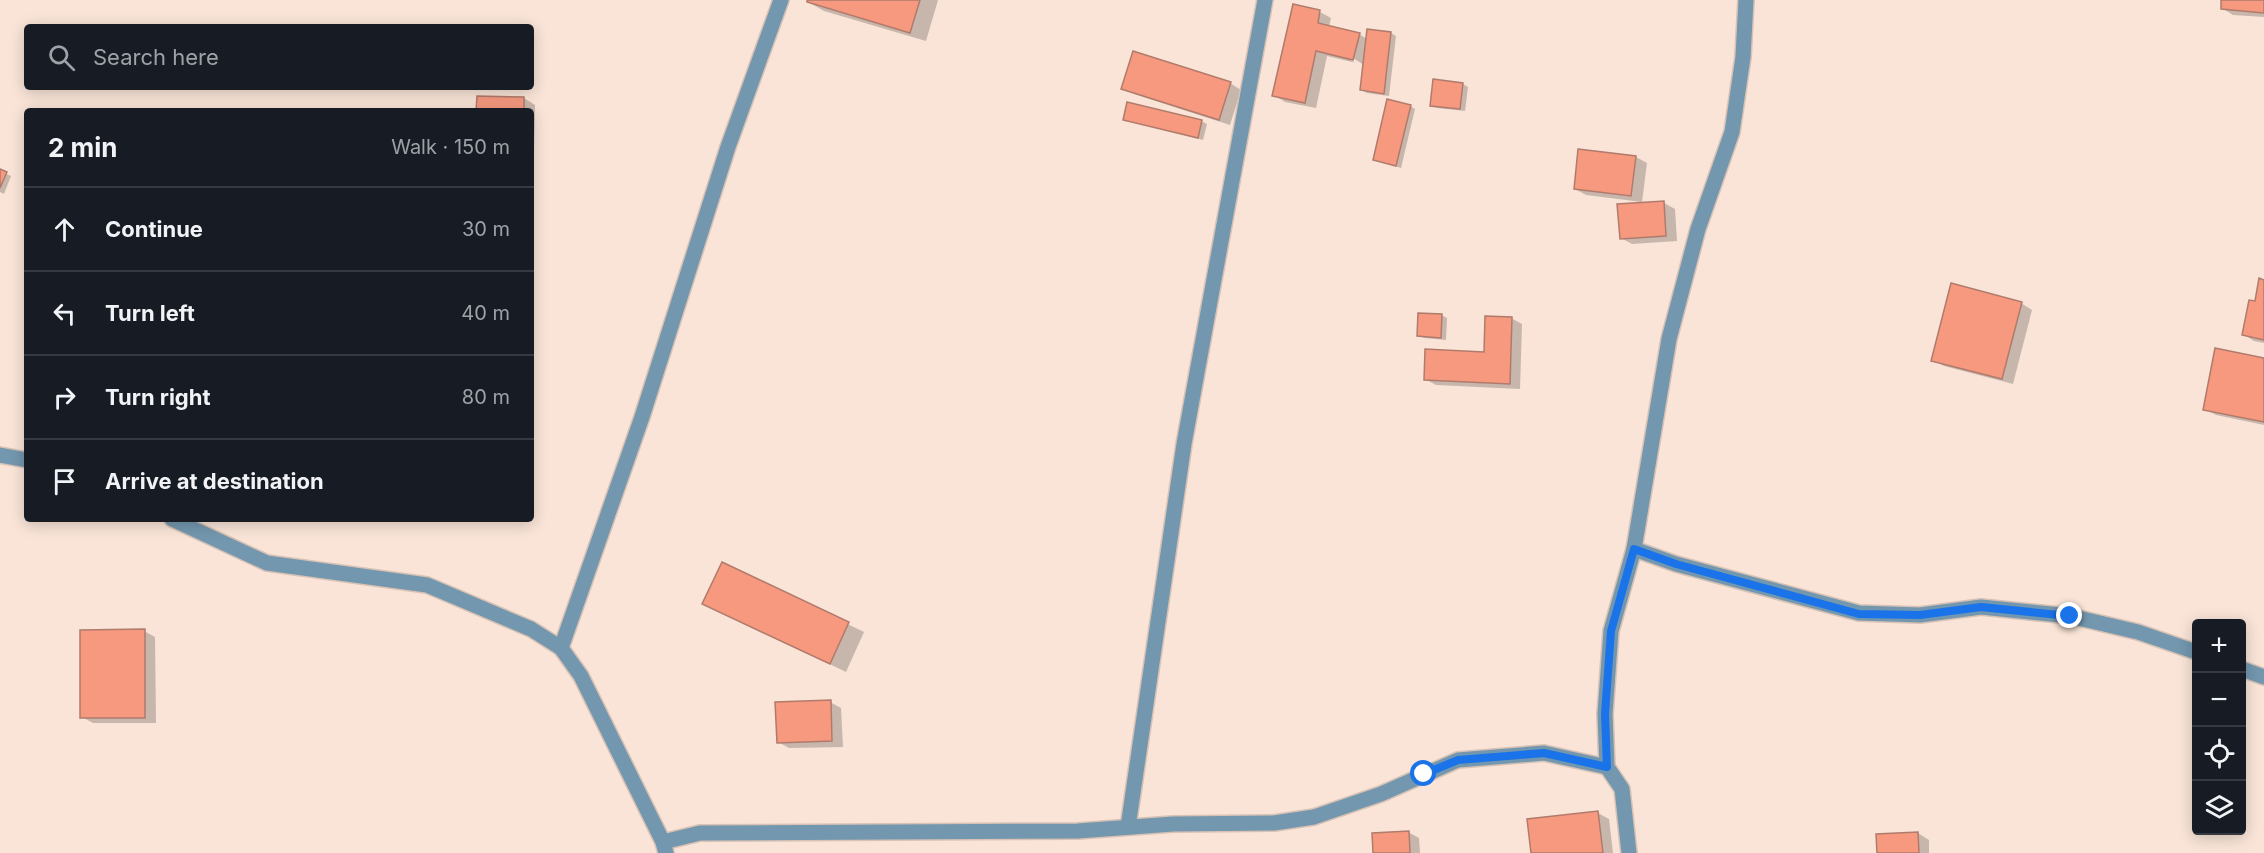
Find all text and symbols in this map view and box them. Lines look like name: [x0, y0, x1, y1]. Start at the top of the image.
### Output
search box: [24, 24, 534, 90]
icon: search: [45, 41, 78, 74]
text: Search here: [93, 44, 219, 70]
text: 2 min: [48, 132, 118, 163]
text: Walk · 150 m: [391, 135, 510, 159]
icon: ahead: [48, 213, 81, 246]
text: Continue: [105, 216, 203, 242]
text: 30 m: [462, 217, 510, 241]
icon: left: [48, 297, 81, 330]
text: Turn left: [105, 300, 195, 326]
text: 40 m: [461, 301, 510, 325]
icon: right: [48, 381, 81, 414]
text: Turn right: [105, 384, 211, 410]
text: 80 m: [462, 385, 510, 409]
icon: arrive: [48, 465, 81, 498]
text: Arrive at destination: [105, 468, 324, 494]
route end: [2056, 602, 2082, 628]
map controls: [2192, 619, 2246, 835]
button: +: [2192, 619, 2246, 673]
button: −: [2192, 673, 2246, 727]
button: locate: [2192, 727, 2246, 781]
route start: [1410, 760, 1436, 786]
button: layers: [2192, 781, 2246, 835]

